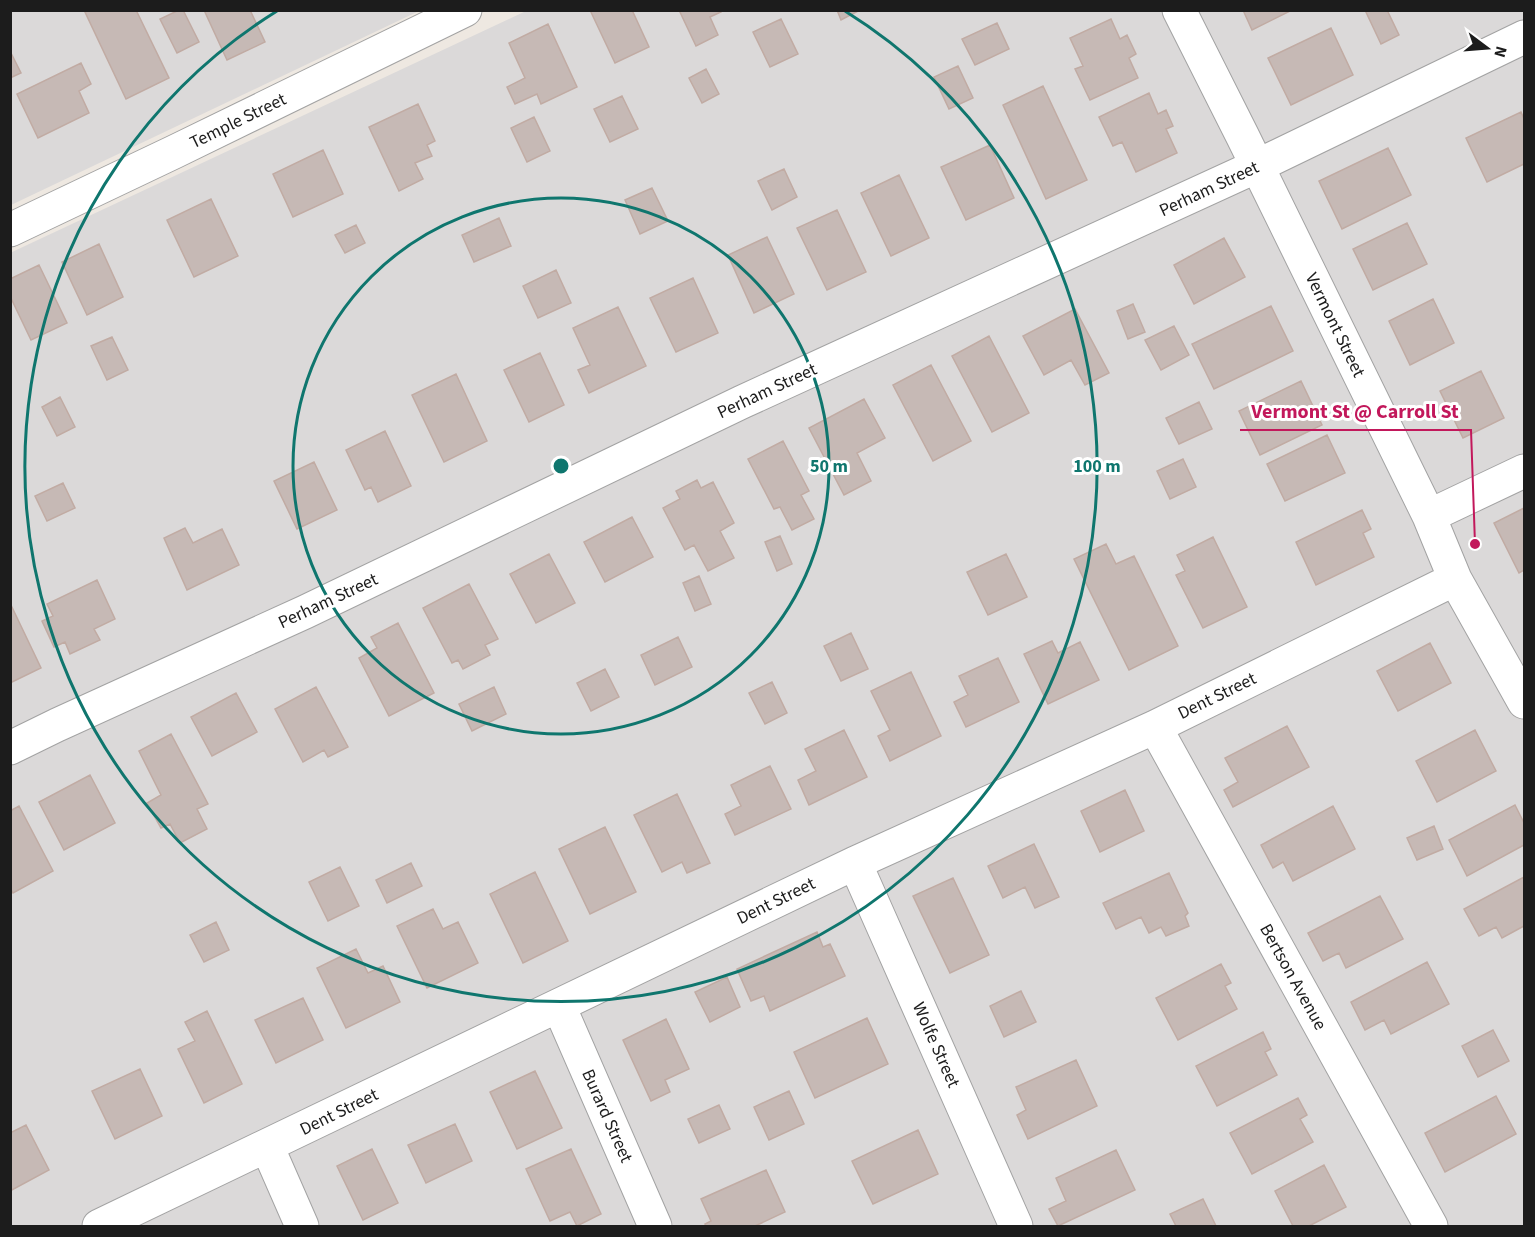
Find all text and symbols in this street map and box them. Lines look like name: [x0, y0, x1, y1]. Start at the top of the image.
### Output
north arrow: [1457, 18, 1517, 78]
text: N: [1488, 44, 1512, 60]
street label: Temple Street: [186, 87, 290, 155]
street label: Perham Street: [1155, 155, 1263, 223]
street label: Vermont Street: [1299, 269, 1371, 381]
street label: Perham Street: [713, 357, 821, 425]
callout: Vermont St @ Carroll St: [1240, 392, 1471, 430]
text: Vermont St @ Carroll St: [1250, 398, 1459, 426]
text: 50 m: [810, 454, 848, 479]
text: 100 m: [1073, 454, 1121, 479]
centre of rings: [551, 456, 571, 476]
street label: Perham Street: [274, 567, 382, 635]
street label: Dent Street: [1173, 666, 1261, 726]
street label: Dent Street: [732, 871, 820, 931]
street label: Bertson Avenue: [1253, 919, 1333, 1035]
street label: Wolfe Street: [906, 998, 966, 1092]
street label: Burard Street: [575, 1065, 639, 1167]
street label: Dent Street: [295, 1082, 383, 1142]

